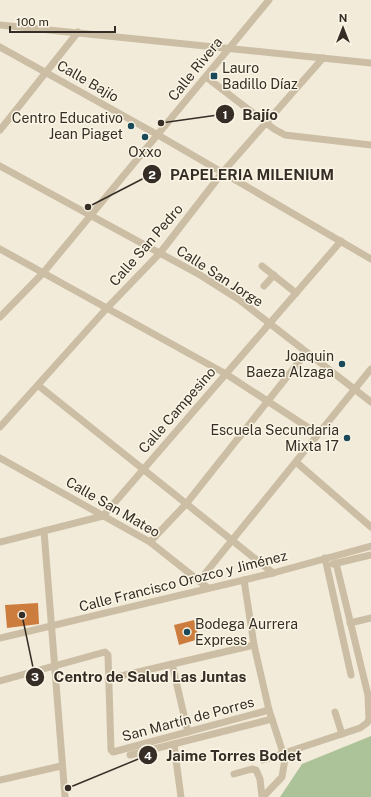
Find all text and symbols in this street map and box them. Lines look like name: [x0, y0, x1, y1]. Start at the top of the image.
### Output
scale bar: [10, 8, 115, 34]
north arrow: [323, 8, 363, 48]
text: N: [339, 12, 347, 24]
text: 100 m: [16, 15, 49, 29]
street label: Calle Rivera: [165, 34, 225, 104]
street label: Calle Bajío: [54, 57, 122, 105]
place label: Lauro Badillo Díaz: [222, 60, 298, 92]
marker: Lauro Badillo Díaz: [209, 71, 219, 81]
callout: Bajío: [215, 101, 286, 128]
text: Bajío: [242, 106, 278, 123]
text: 1: [222, 108, 228, 122]
place label: Centro Educativo Jean Piaget: [12, 110, 123, 142]
marker: Centro Educativo Jean Piaget: [126, 121, 136, 131]
marker: Oxxo: [140, 132, 150, 142]
place label: Oxxo: [128, 144, 162, 160]
callout: PAPELERIA MILENIUM: [142, 161, 342, 188]
text: PAPELERIA MILENIUM: [170, 166, 334, 183]
text: 2: [148, 168, 156, 182]
street label: Calle San Pedro: [106, 201, 186, 289]
street label: Calle San Jorge: [174, 242, 266, 310]
place label: Joaquin Baeza Alzaga: [246, 348, 334, 380]
marker: Joaquin Baeza Alzaga: [337, 359, 347, 369]
street label: Calle Campesino: [135, 364, 219, 456]
place label: Escuela Secundaria Mixta 17: [210, 422, 339, 454]
marker: Escuela Secundaria Mixta 17: [342, 433, 352, 443]
street label: Calle San Mateo: [63, 474, 163, 540]
street label: Calle Francisco Orozco y Jiménez: [77, 547, 289, 615]
place label: Bodega Aurrera Express: [195, 616, 298, 648]
marker: Bodega Aurrera Express: [182, 627, 192, 637]
callout: Centro de Salud Las Juntas: [25, 663, 254, 690]
text: Centro de Salud Las Juntas: [54, 668, 246, 685]
text: 3: [31, 670, 39, 684]
street label: San Martín de Porres: [120, 694, 256, 744]
callout: Jaime Torres Bodet: [138, 742, 310, 769]
text: Jaime Torres Bodet: [166, 747, 302, 764]
text: 4: [144, 749, 152, 763]

